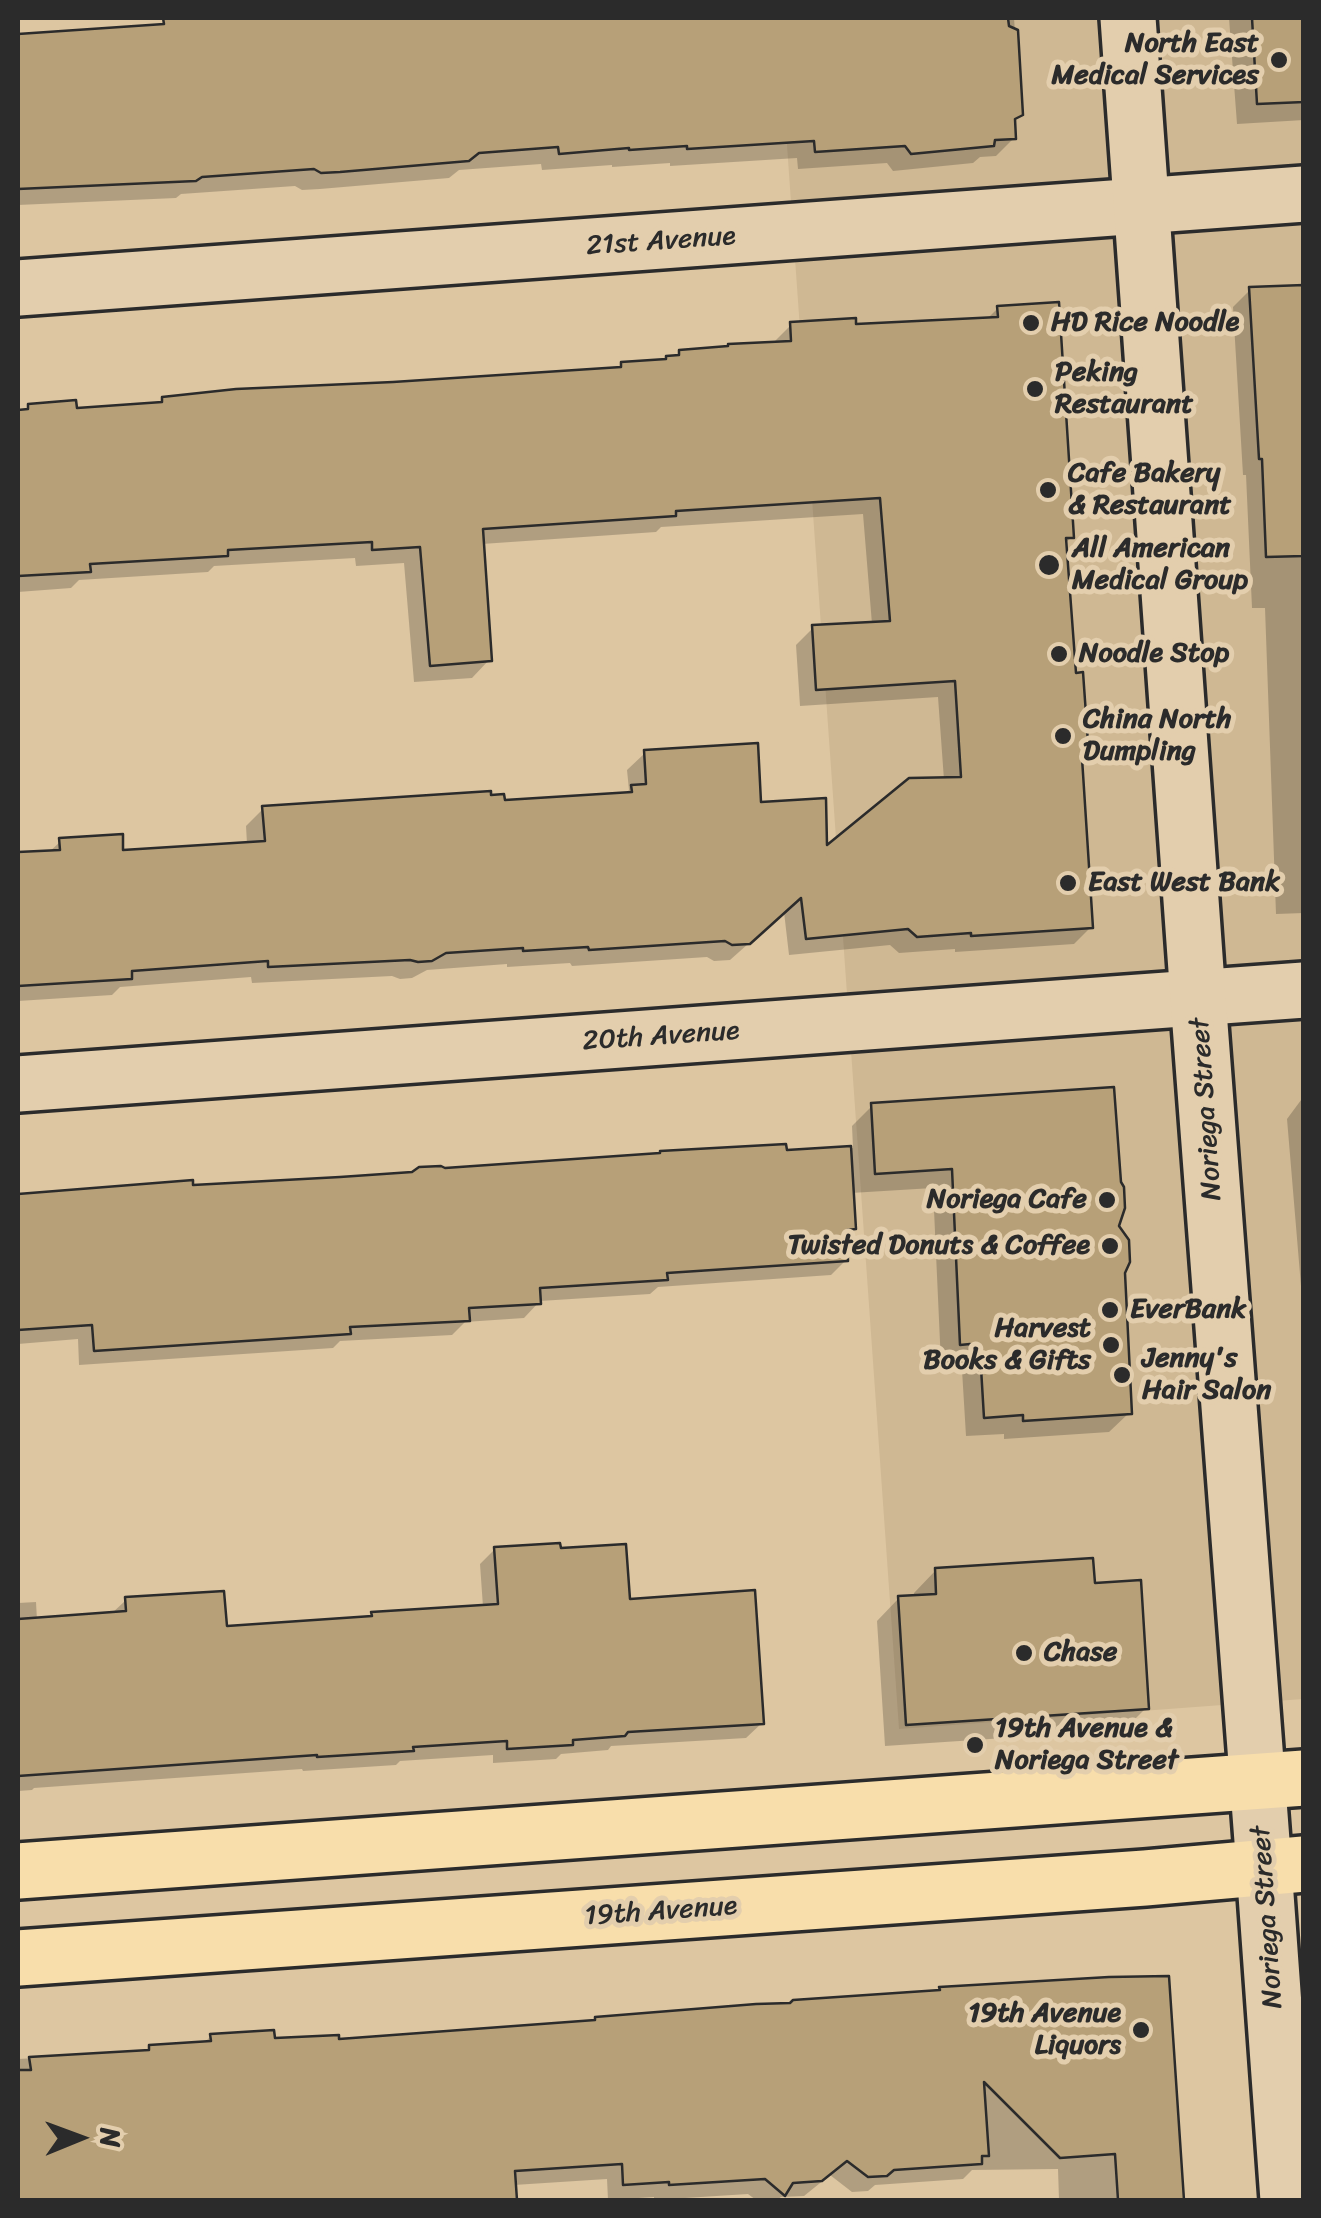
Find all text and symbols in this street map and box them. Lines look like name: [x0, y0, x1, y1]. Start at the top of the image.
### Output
place label: North East Medical Services: [1051, 27, 1259, 93]
marker: North East Medical Services: [1268, 49, 1290, 71]
street label: 21st Avenue: [585, 220, 737, 264]
place label: HD Rice Noodle: [1051, 306, 1239, 340]
marker: HD Rice Noodle: [1020, 312, 1042, 334]
place label: Peking Restaurant: [1055, 356, 1193, 422]
marker: Peking Restaurant: [1024, 378, 1046, 400]
place label: Cafe Bakery & Restaurant: [1068, 457, 1231, 523]
marker: Cafe Bakery & Restaurant: [1037, 479, 1059, 501]
place label: All American Medical Group: [1072, 532, 1248, 598]
marker: All American Medical Group: [1036, 552, 1062, 578]
place label: Noodle Stop: [1079, 637, 1229, 671]
marker: Noodle Stop: [1048, 643, 1070, 665]
place label: China North Dumpling: [1083, 703, 1231, 769]
marker: China North Dumpling: [1052, 725, 1074, 747]
place label: East West Bank: [1088, 866, 1280, 900]
marker: East West Bank: [1057, 872, 1079, 894]
street label: 20th Avenue: [581, 1015, 741, 1059]
street label: Noriega Street: [1184, 1016, 1230, 1202]
place label: Noriega Cafe: [927, 1183, 1087, 1217]
marker: Noriega Cafe: [1096, 1189, 1118, 1211]
place label: Twisted Donuts & Coffee: [788, 1229, 1090, 1263]
marker: Twisted Donuts & Coffee: [1099, 1235, 1121, 1257]
place label: EverBank: [1130, 1293, 1246, 1327]
marker: EverBank: [1099, 1299, 1121, 1321]
place label: Harvest Books & Gifts: [923, 1312, 1091, 1378]
marker: Harvest Books & Gifts: [1100, 1334, 1122, 1356]
place label: Jenny's Hair Salon: [1142, 1342, 1271, 1408]
marker: Jenny's Hair Salon: [1111, 1364, 1133, 1386]
place label: Chase: [1044, 1636, 1117, 1670]
marker: Chase: [1013, 1642, 1035, 1664]
place label: 19th Avenue & Noriega Street: [995, 1712, 1178, 1778]
marker: 19th Avenue & Noriega Street: [964, 1734, 986, 1756]
street label: Noriega Street: [1245, 1824, 1291, 2010]
street label: 19th Avenue: [584, 1890, 738, 1934]
place label: 19th Avenue Liquors: [968, 1997, 1121, 2063]
marker: 19th Avenue Liquors: [1130, 2019, 1152, 2041]
north arrow: [30, 2088, 130, 2188]
text: N: [86, 2127, 135, 2148]

